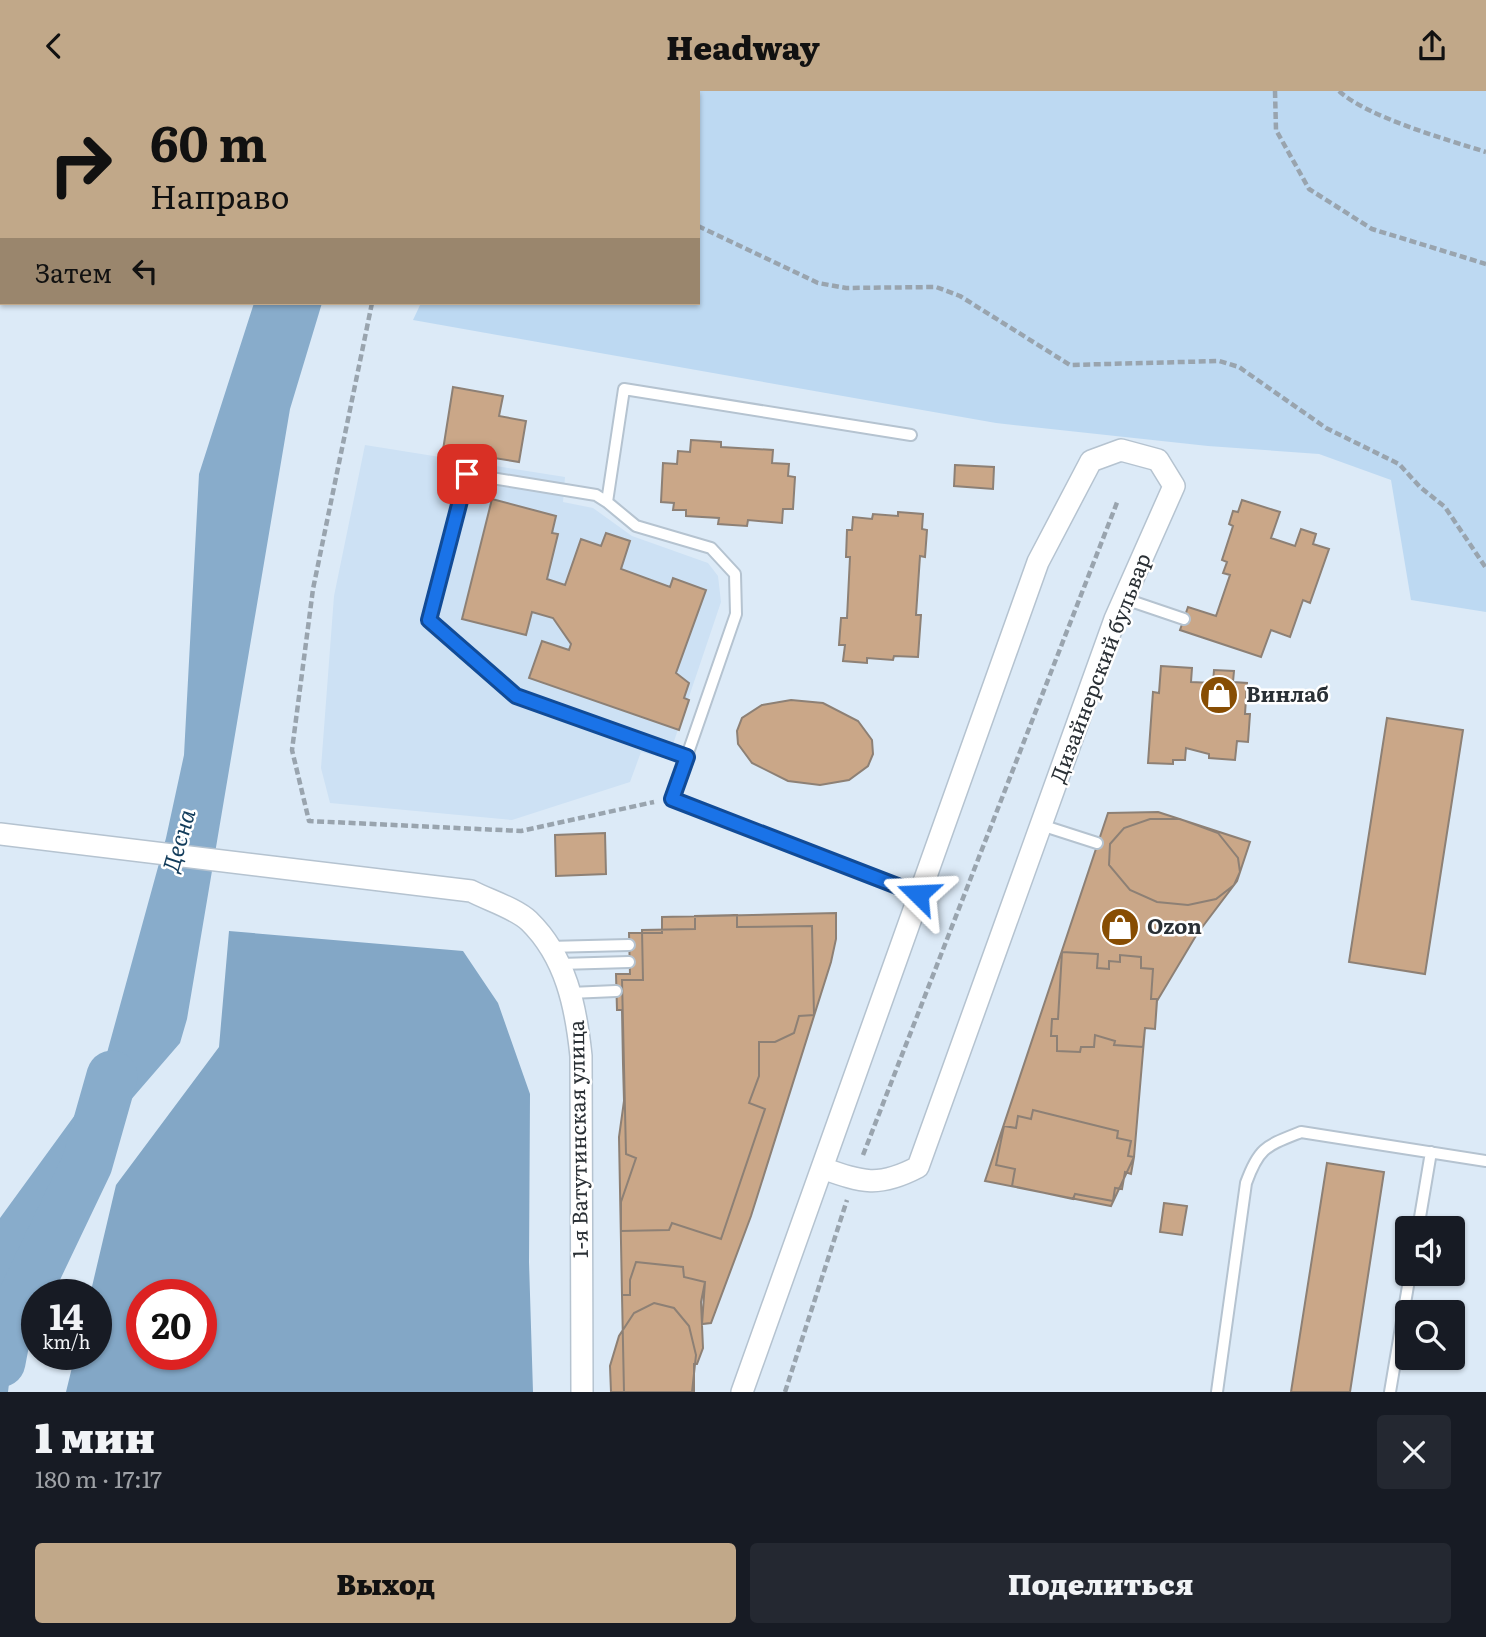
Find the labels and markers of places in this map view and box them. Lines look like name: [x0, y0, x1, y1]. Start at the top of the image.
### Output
pin: [437, 444, 497, 504]
shop icon: Винлаб: [1198, 674, 1240, 716]
place label: Винлаб: [1246, 677, 1329, 708]
shop icon: Ozon: [1099, 906, 1141, 948]
place label: Ozon: [1147, 909, 1202, 940]

